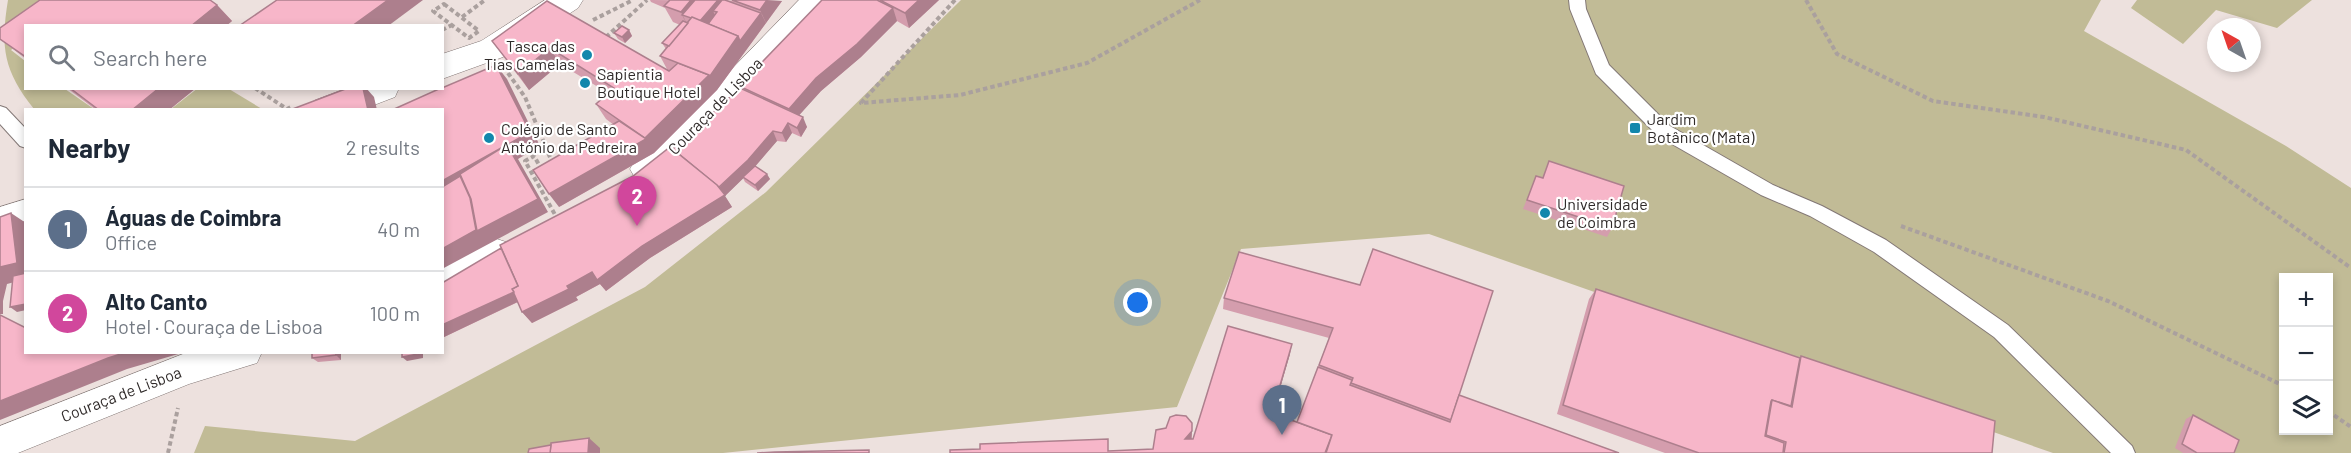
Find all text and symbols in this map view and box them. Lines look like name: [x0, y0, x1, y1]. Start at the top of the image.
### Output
north arrow: [2207, 18, 2261, 72]
search box: [24, 24, 444, 90]
place label: Tasca das Tias Camelas: [484, 36, 575, 73]
icon: search: [45, 41, 78, 74]
text: Search here: [93, 44, 207, 70]
marker: Tasca das Tias Camelas: [580, 48, 594, 62]
street label: Couraça de Lisboa: [664, 53, 766, 158]
place label: Sapientia Boutique Hotel: [597, 64, 700, 101]
marker: Sapientia Boutique Hotel: [578, 76, 592, 90]
place label: Jardim Botânico (Mata): [1647, 109, 1755, 146]
place label: Colégio de Santo António da Pedreira: [501, 119, 637, 156]
marker: Jardim Botânico (Mata): [1628, 121, 1642, 135]
marker: Colégio de Santo António da Pedreira: [482, 131, 496, 145]
text: Nearby: [48, 132, 130, 163]
text: 2 results: [346, 135, 420, 159]
pin: 2: [618, 176, 656, 226]
place label: Universidade de Coimbra: [1557, 194, 1648, 231]
text: Águas de Coimbra: [105, 204, 281, 230]
marker: Universidade de Coimbra: [1538, 206, 1552, 220]
text: 1: [64, 217, 71, 241]
text: 40 m: [377, 217, 420, 241]
text: Office: [105, 230, 157, 254]
map controls: [2279, 273, 2333, 435]
button: +: [2279, 273, 2333, 327]
text: Alto Canto: [105, 288, 207, 314]
your location: [1123, 288, 1152, 317]
text: 2: [62, 301, 73, 325]
text: 100 m: [370, 301, 420, 325]
text: Hotel · Couraça de Lisboa: [105, 314, 323, 338]
button: −: [2279, 327, 2333, 381]
street label: Couraça de Lisboa: [58, 362, 184, 425]
button: layers: [2279, 381, 2333, 435]
pin: 1: [1262, 386, 1302, 435]

